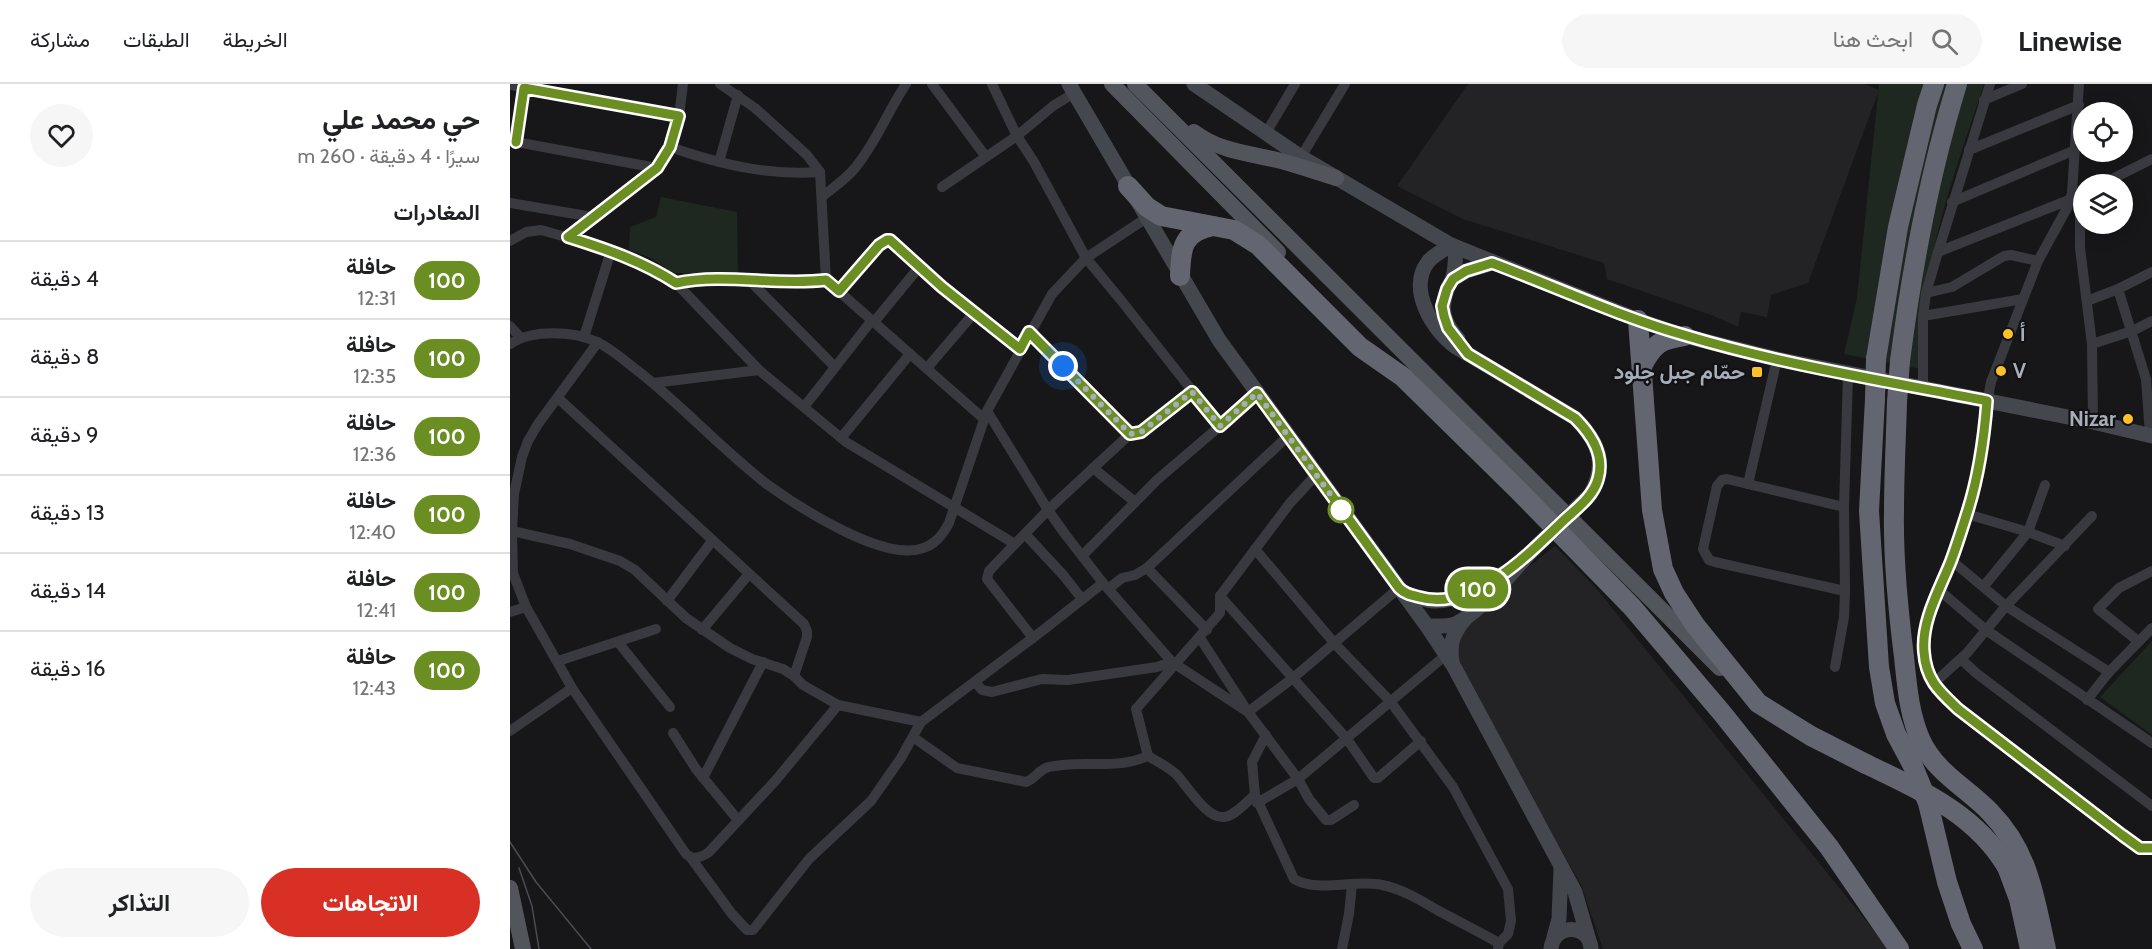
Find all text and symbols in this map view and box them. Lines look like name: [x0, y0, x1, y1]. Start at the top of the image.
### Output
search box: [1562, 14, 1982, 68]
text: Linewise: [2018, 24, 2122, 58]
icon: search: [1928, 25, 1961, 58]
text: ابحث هنا: [1833, 26, 1913, 53]
text: مشاركة: [30, 27, 90, 52]
text: الطبقات: [123, 27, 190, 52]
text: الخريطة: [223, 27, 288, 52]
text: حي محمد علي: [322, 102, 480, 136]
map controls: [2073, 102, 2133, 234]
button: locate: [2073, 102, 2133, 162]
button: heart: [30, 104, 93, 167]
text: سيرًا · 4 دقيقة · 260 m: [298, 144, 480, 168]
button: layers: [2073, 174, 2133, 234]
text: المغادرات: [394, 199, 480, 226]
text: حافلة: [346, 253, 396, 280]
text: 4 دقيقة: [30, 265, 99, 292]
text: 100: [428, 268, 466, 293]
text: 12:31: [358, 286, 396, 310]
place label: أ: [2020, 321, 2025, 346]
marker: أ: [2001, 327, 2015, 341]
text: حافلة: [346, 331, 396, 358]
text: 8 دقيقة: [30, 343, 99, 370]
text: 100: [428, 346, 466, 371]
your location: [1048, 351, 1078, 381]
place label: V: [2013, 358, 2026, 383]
place label: حمّام جبل جلود: [1614, 359, 1745, 386]
text: 12:35: [353, 364, 396, 388]
marker: V: [1994, 364, 2008, 378]
marker: حمّام جبل جلود: [1750, 365, 1764, 379]
place label: Nizar: [2069, 406, 2116, 431]
text: حافلة: [346, 409, 396, 436]
marker: Nizar: [2121, 412, 2135, 426]
text: 9 دقيقة: [30, 421, 98, 448]
text: 100: [428, 424, 466, 449]
text: 12:36: [353, 442, 396, 466]
text: حافلة: [346, 487, 396, 514]
unlabelled marker: [1328, 497, 1354, 523]
text: 13 دقيقة: [30, 499, 105, 526]
text: 100: [428, 502, 466, 527]
text: 12:40: [349, 520, 396, 544]
text: حافلة: [346, 565, 396, 592]
line badge: 100: [1444, 570, 1512, 608]
text: 14 دقيقة: [30, 577, 106, 604]
text: 100: [1459, 577, 1497, 602]
text: 100: [428, 580, 466, 605]
text: 12:41: [357, 598, 396, 622]
text: حافلة: [346, 643, 396, 670]
text: 16 دقيقة: [30, 655, 106, 682]
text: 100: [428, 658, 466, 683]
text: 12:43: [352, 676, 396, 700]
button: التذاكر: [30, 868, 249, 937]
button: الاتجاهات: [261, 868, 480, 937]

